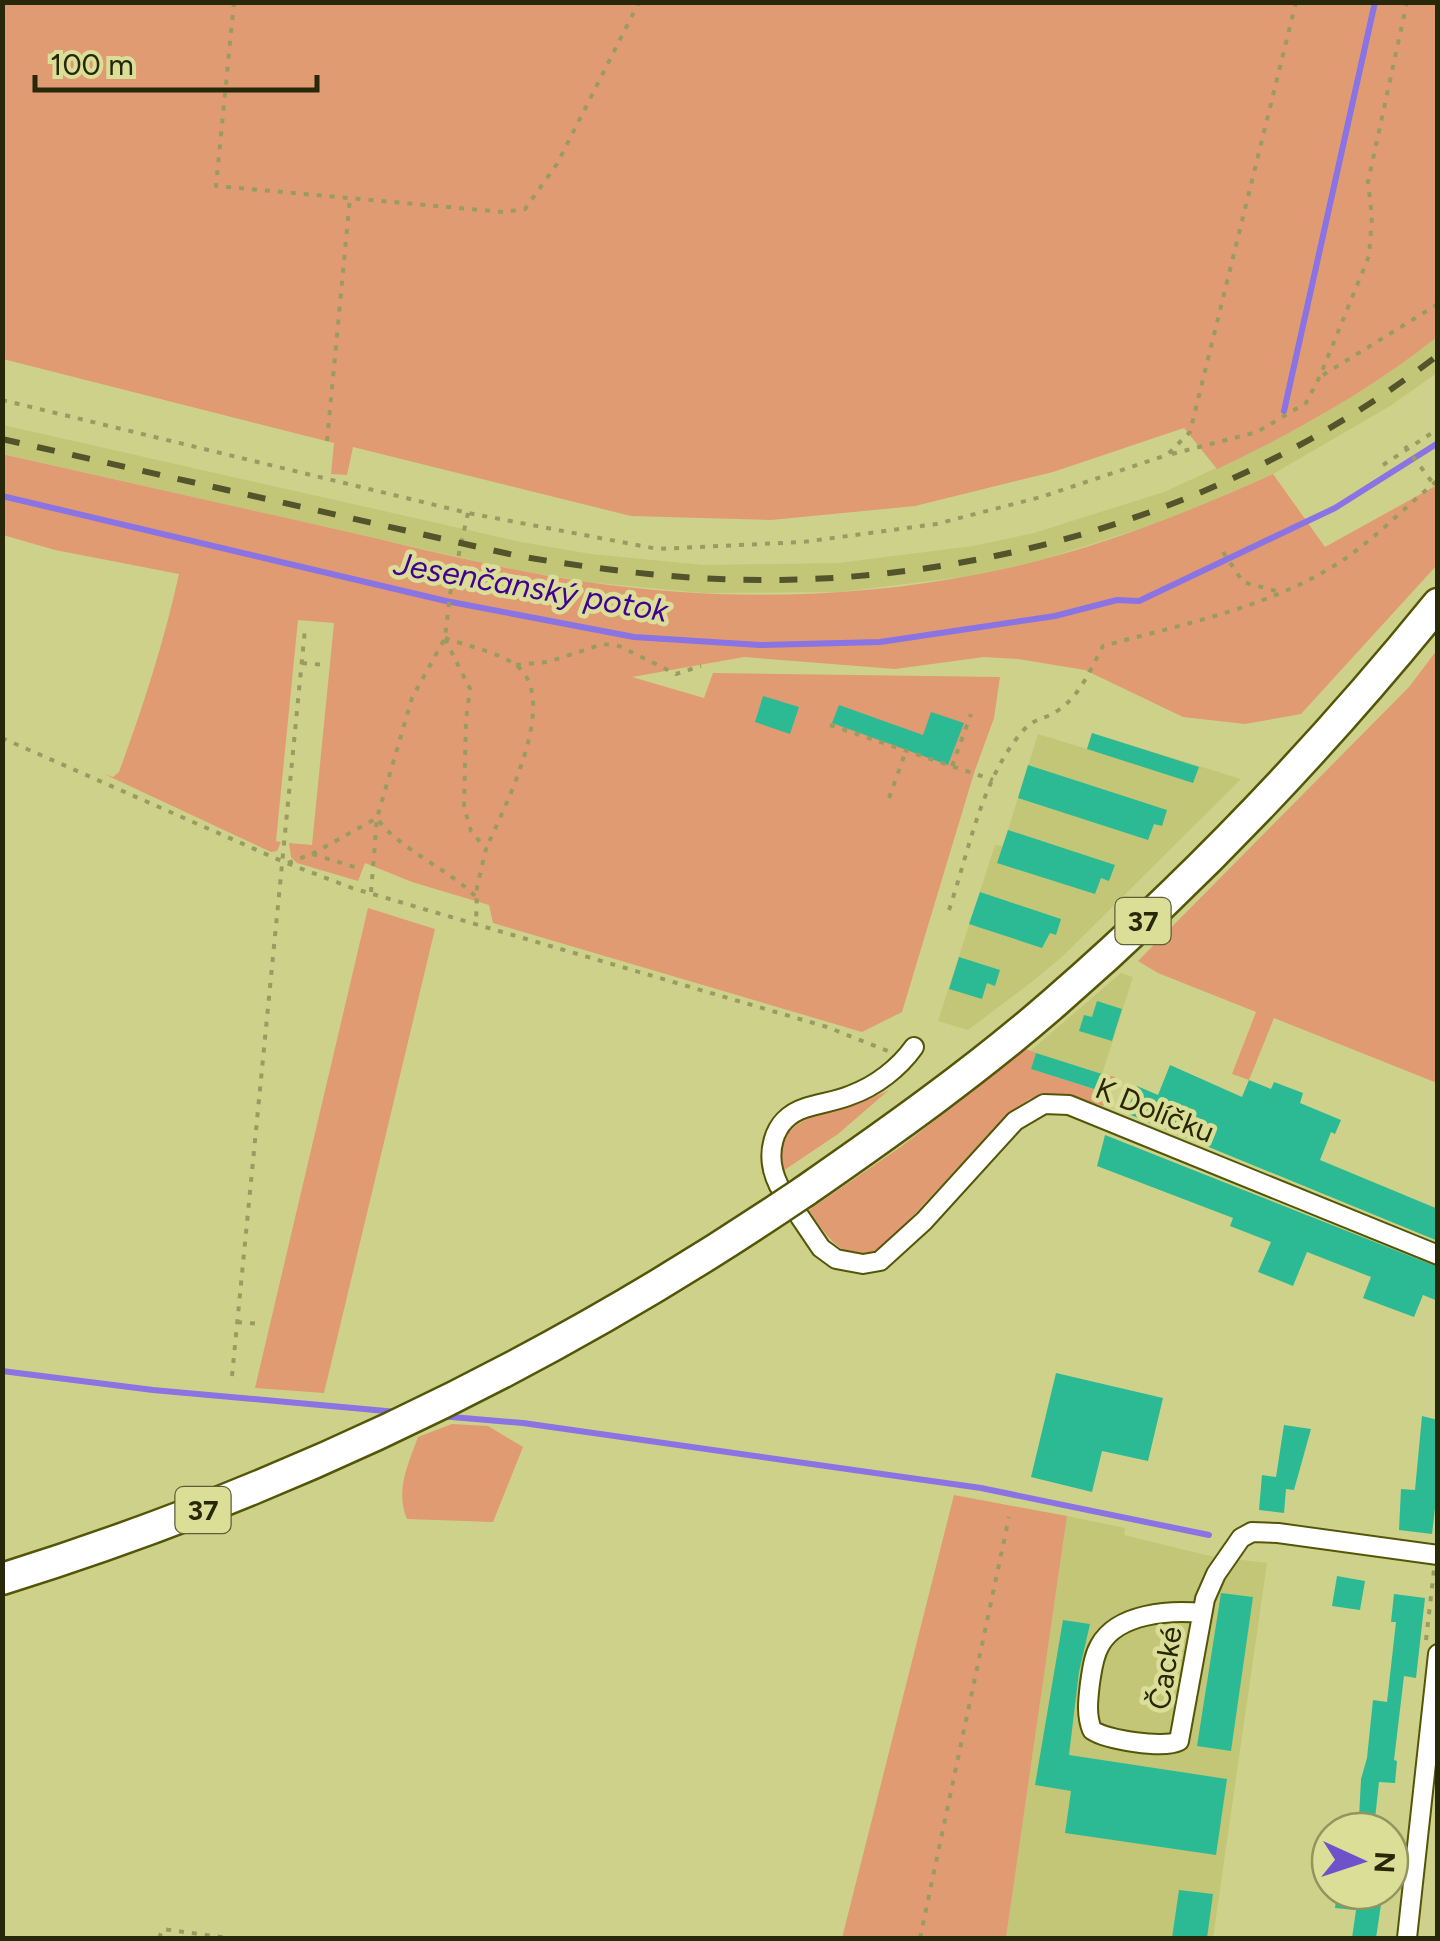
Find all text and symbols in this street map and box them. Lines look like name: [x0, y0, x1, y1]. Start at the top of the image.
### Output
scale bar: [35, 30, 318, 92]
text: 100 m: [50, 46, 134, 83]
water label: Jesenčanský potok: [390, 544, 672, 630]
road number: 37: [1116, 898, 1170, 944]
street label: K Dolíčku: [1090, 1069, 1220, 1151]
road number: 37: [176, 1487, 230, 1533]
street label: Čacké: [1140, 1624, 1190, 1712]
north arrow: [1310, 1811, 1410, 1911]
text: N: [1367, 1851, 1403, 1874]

